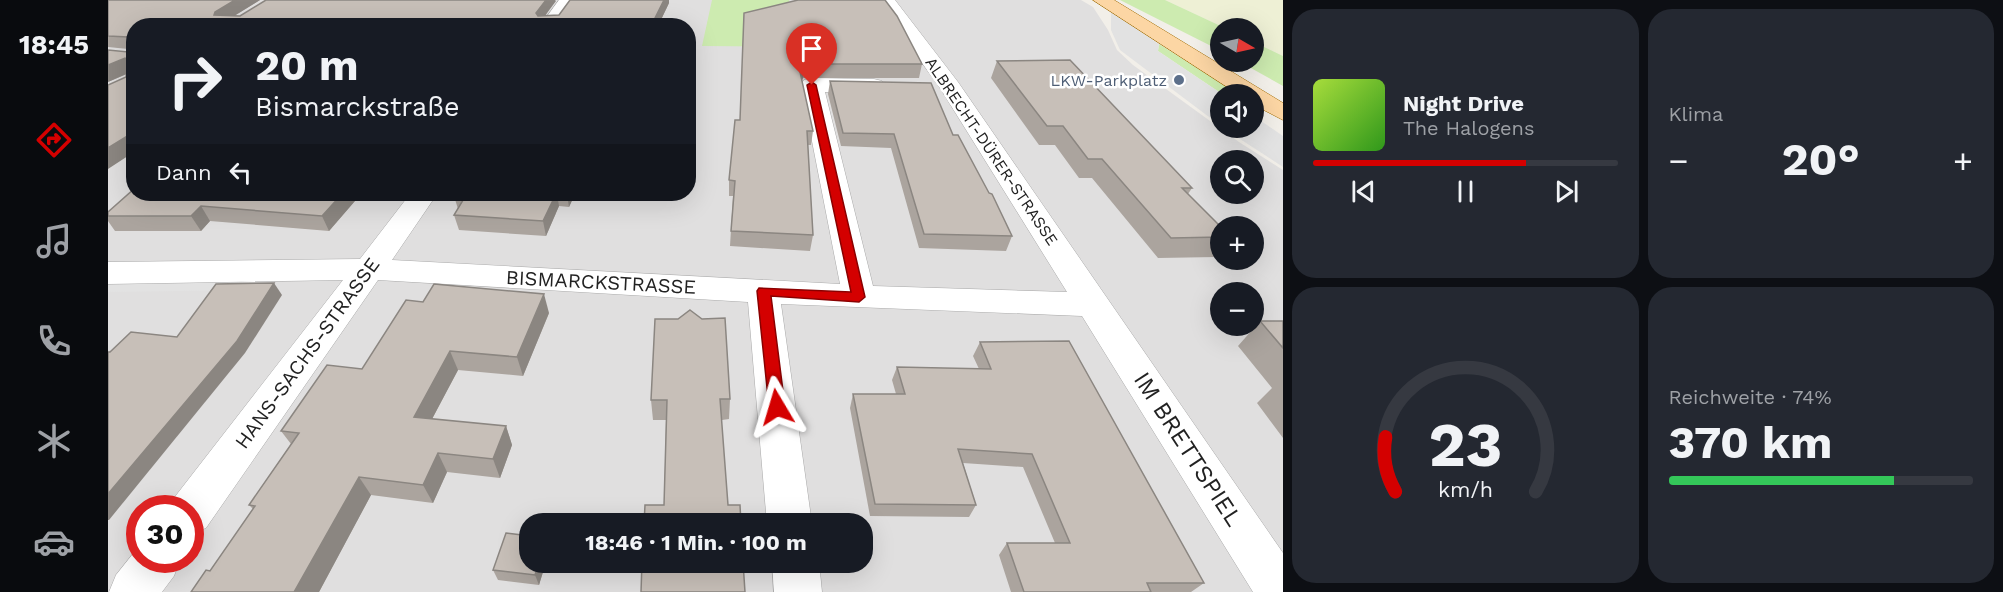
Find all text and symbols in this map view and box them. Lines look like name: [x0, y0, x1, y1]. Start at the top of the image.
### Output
north arrow: [1210, 18, 1264, 72]
map controls: [1210, 18, 1264, 336]
pin: [786, 23, 837, 85]
text: 18:45: [19, 29, 89, 61]
icon: arrive: [795, 32, 828, 65]
text: 20 m: [255, 41, 359, 90]
icon: right: [156, 42, 234, 120]
street label: ALBRECHT-DÜRER-STRASSE: [921, 54, 1062, 249]
place label: LKW-Parkplatz: [1051, 71, 1167, 90]
marker: LKW-Parkplatz: [1172, 73, 1186, 87]
button: sound: [1210, 84, 1264, 138]
text: Bismarckstraße: [255, 91, 459, 123]
text: Night Drive: [1403, 91, 1524, 116]
text: Klima: [1669, 102, 1723, 126]
text: The Halogens: [1403, 116, 1535, 140]
icon: directions: [33, 119, 75, 161]
text: 20°: [1782, 133, 1860, 186]
text: −: [1669, 141, 1688, 180]
text: +: [1953, 141, 1973, 180]
button: search: [1210, 150, 1264, 204]
icon: left: [224, 156, 257, 189]
text: Dann: [156, 160, 212, 185]
icon: previous: [1347, 175, 1380, 208]
icon: pause: [1449, 175, 1482, 208]
icon: next: [1550, 175, 1583, 208]
button: +: [1210, 216, 1264, 270]
icon: music: [33, 220, 75, 262]
street label: HANS-SACHS-STRASSE: [230, 253, 384, 453]
street label: BISMARCKSTRASSE: [505, 265, 697, 299]
button: −: [1210, 282, 1264, 336]
icon: phone: [33, 320, 75, 362]
street label: IM BRETTSPIEL: [1128, 367, 1248, 531]
position arrow: [745, 375, 809, 439]
text: Reichweite · 74%: [1669, 385, 1832, 409]
text: 23: [1428, 408, 1502, 481]
text: 370 km: [1669, 416, 1832, 469]
icon: climate: [33, 420, 75, 462]
text: km/h: [1438, 477, 1493, 502]
speed limit sign: 30: [126, 495, 204, 573]
icon: car: [33, 521, 75, 563]
text: 18:46 · 1 Min. · 100 m: [585, 530, 807, 555]

